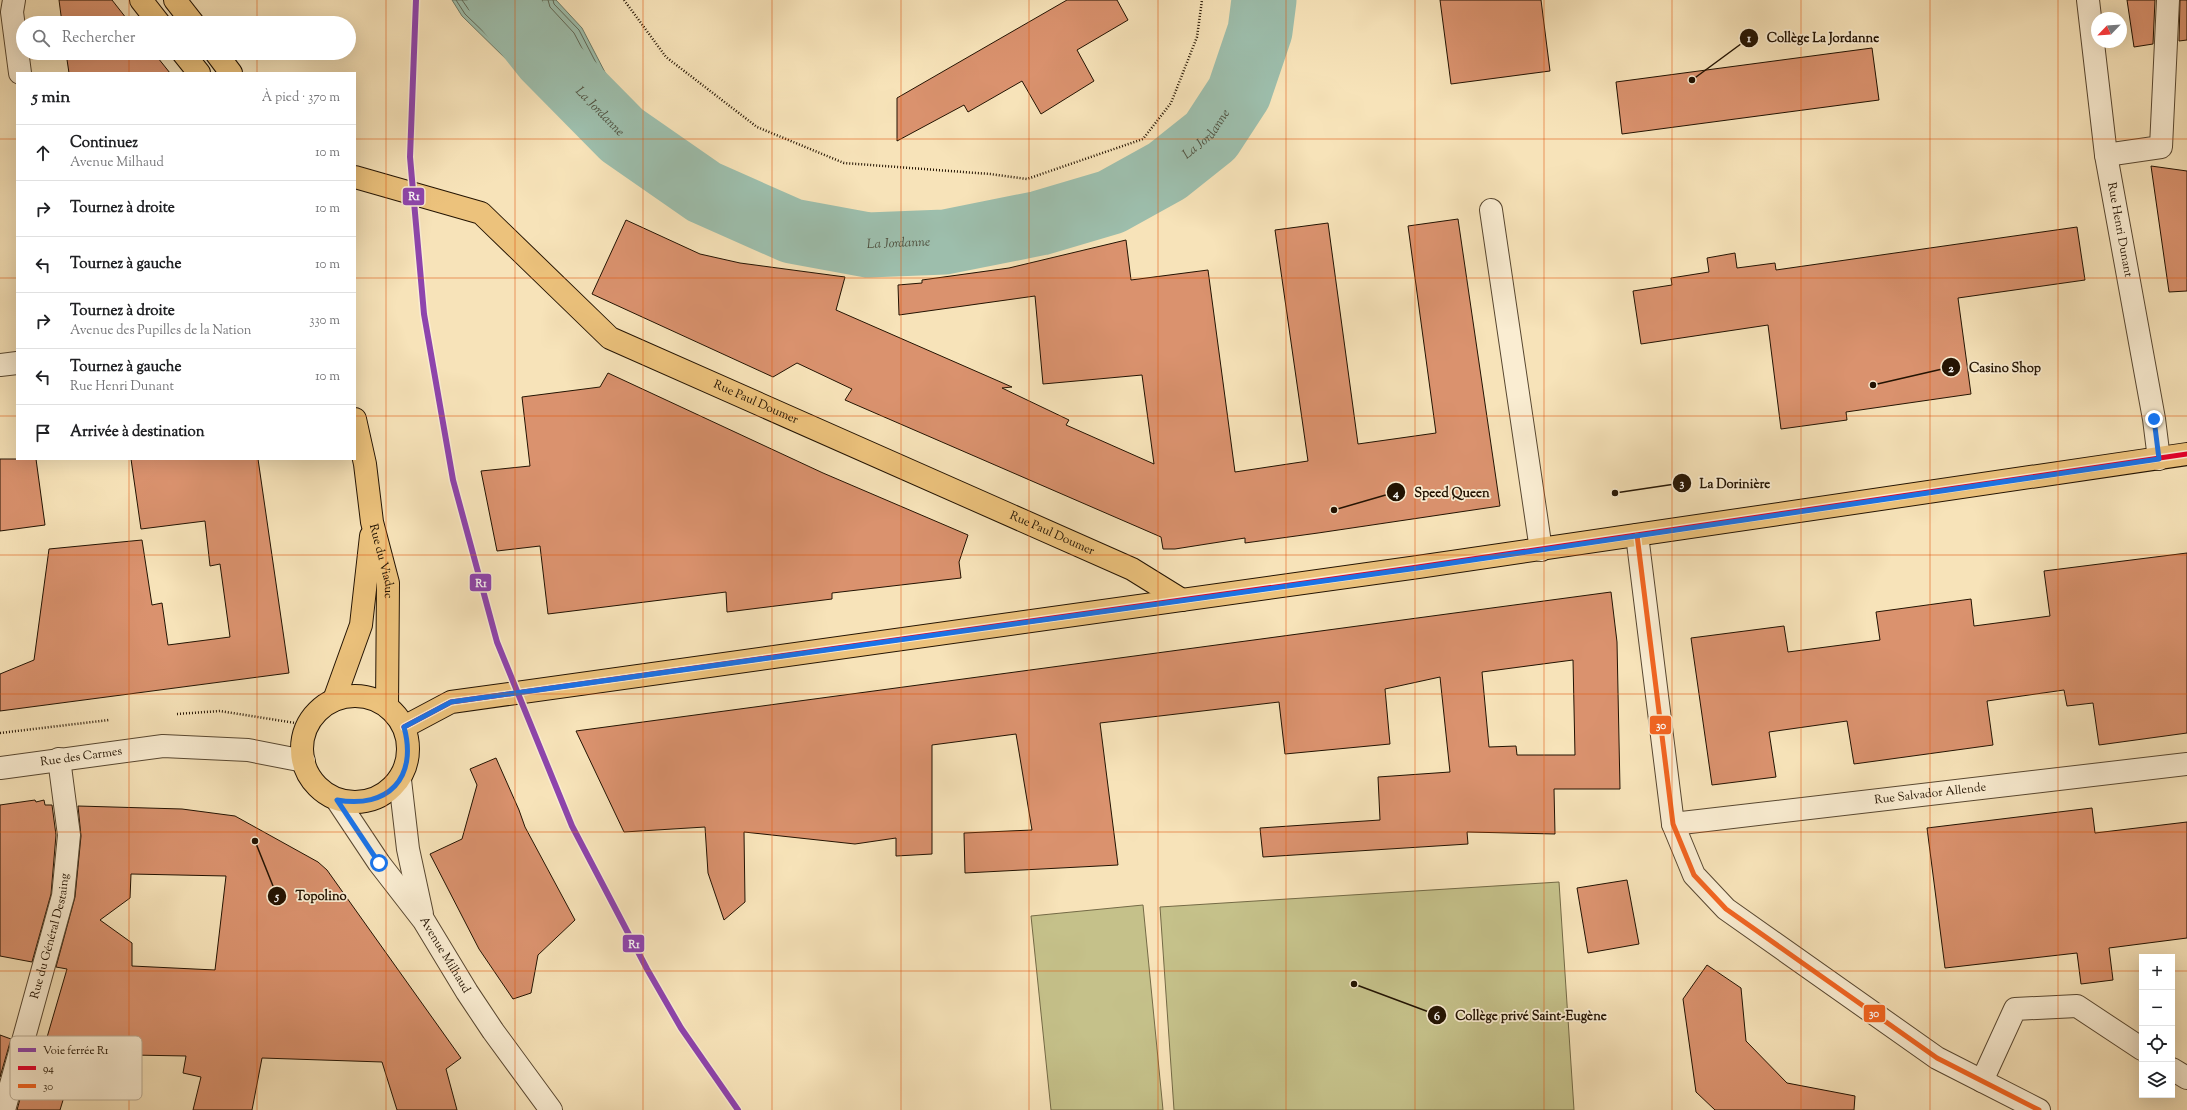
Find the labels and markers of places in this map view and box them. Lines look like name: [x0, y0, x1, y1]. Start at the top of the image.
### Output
callout: Collège La Jordanne: [1739, 25, 1887, 50]
callout: Casino Shop: [1941, 355, 2049, 380]
callout: La Dorinière: [1672, 471, 1779, 496]
callout: Speed Queen: [1386, 480, 1498, 505]
callout: Topolino: [267, 883, 354, 908]
callout: Collège privé Saint-Eugène: [1427, 1003, 1615, 1028]

